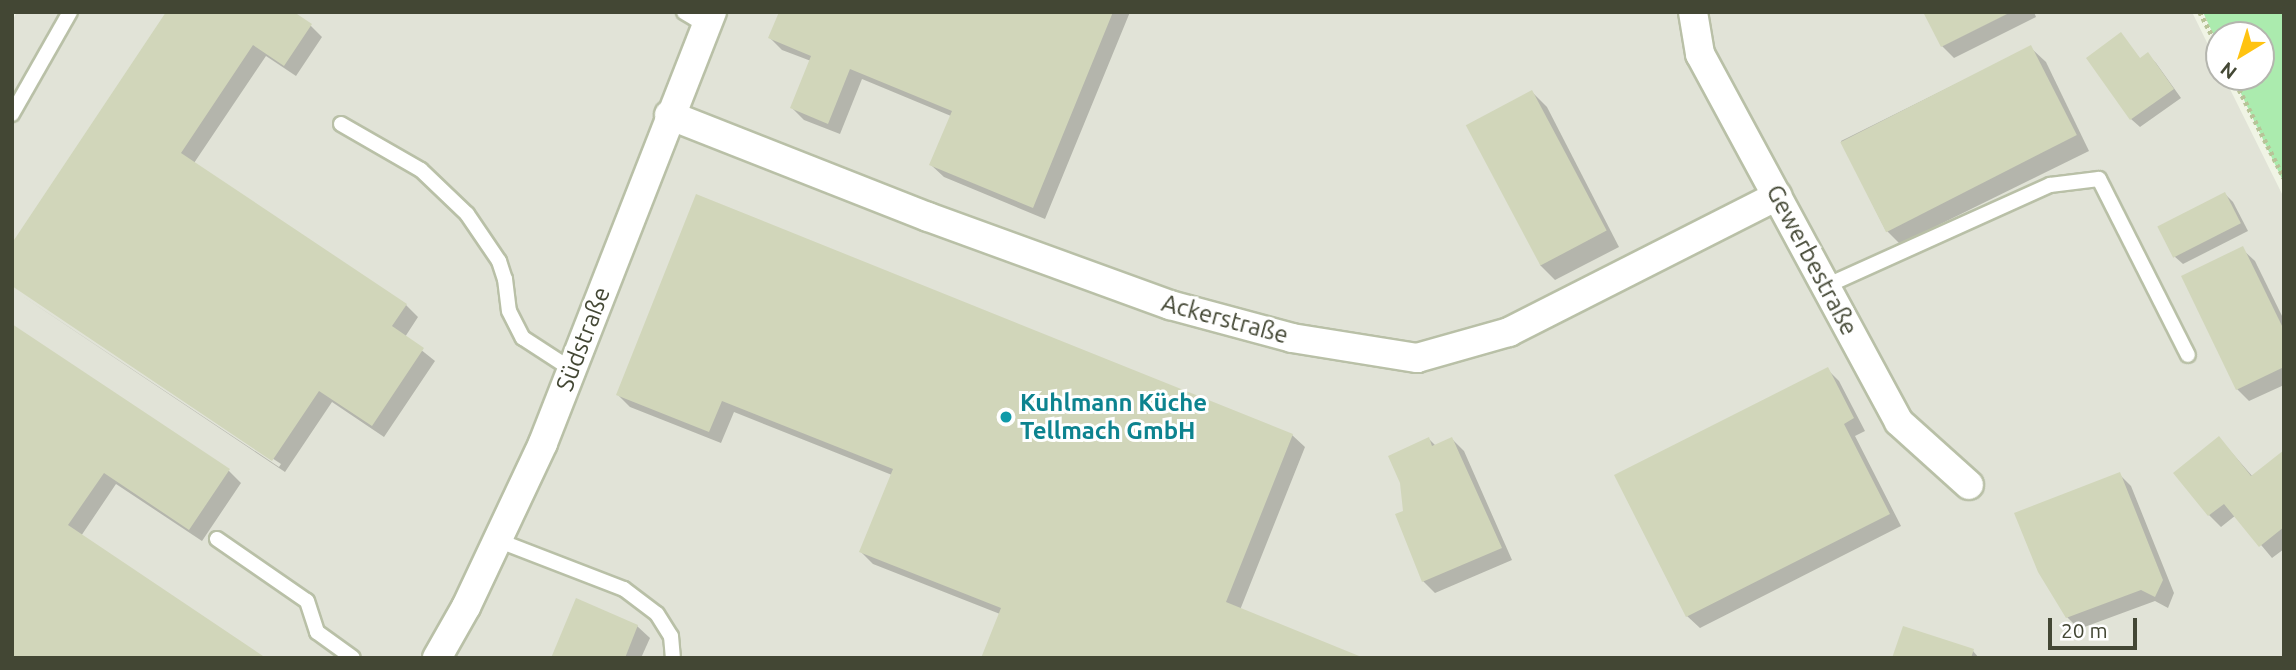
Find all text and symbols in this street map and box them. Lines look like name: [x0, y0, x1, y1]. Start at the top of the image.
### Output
north arrow: [2205, 21, 2275, 91]
text: N: [2216, 58, 2241, 84]
street label: Gewerbestraße: [1760, 180, 1864, 340]
street label: Südstraße: [550, 283, 616, 395]
street label: Ackerstraße: [1159, 288, 1291, 350]
place label: Kuhlmann Küche Tellmach GmbH: [1020, 389, 1207, 445]
marker: Kuhlmann Küche Tellmach GmbH: [998, 409, 1014, 425]
scale bar: [2051, 604, 2140, 648]
text: 20 m: [2061, 618, 2108, 642]

